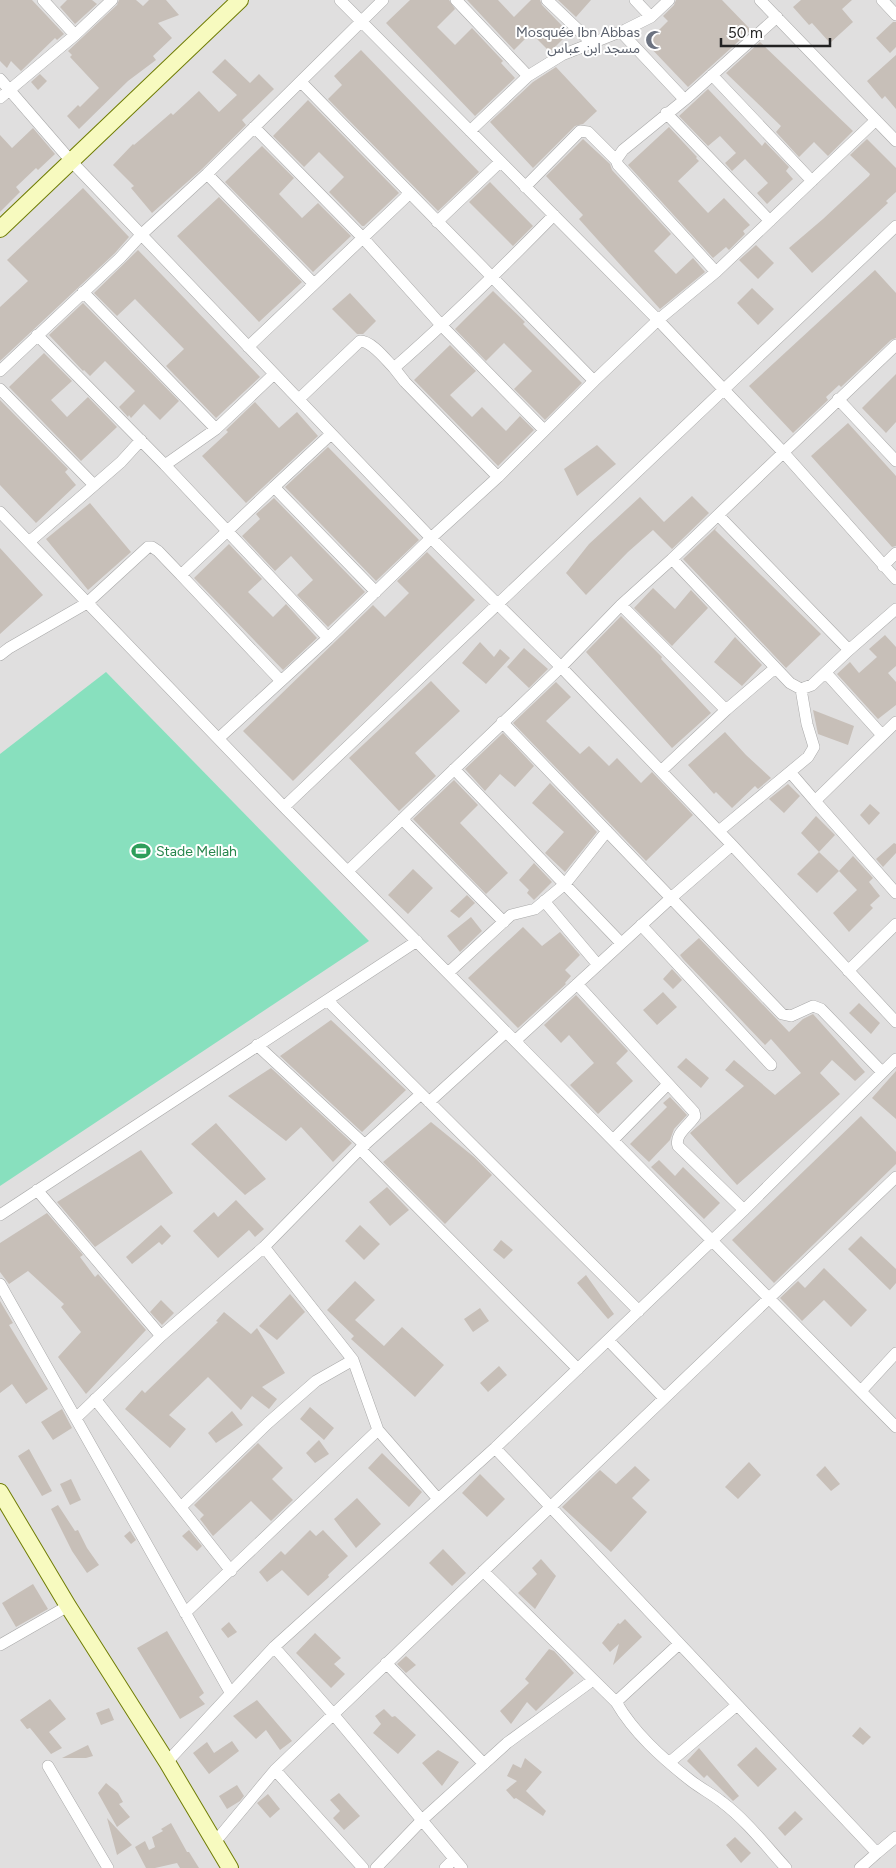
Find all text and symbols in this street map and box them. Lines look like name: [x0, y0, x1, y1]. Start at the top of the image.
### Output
scale bar: [721, 15, 830, 47]
place label: Mosquée Ibn Abbas مسجد ابن عباس: [516, 24, 640, 57]
text: 50 m: [728, 24, 763, 42]
mosque icon: Mosquée Ibn Abbas مسجد ابن عباس: [644, 29, 666, 51]
sports icon: Stade Mellah: [130, 840, 152, 862]
place label: Stade Mellah: [156, 843, 237, 860]

